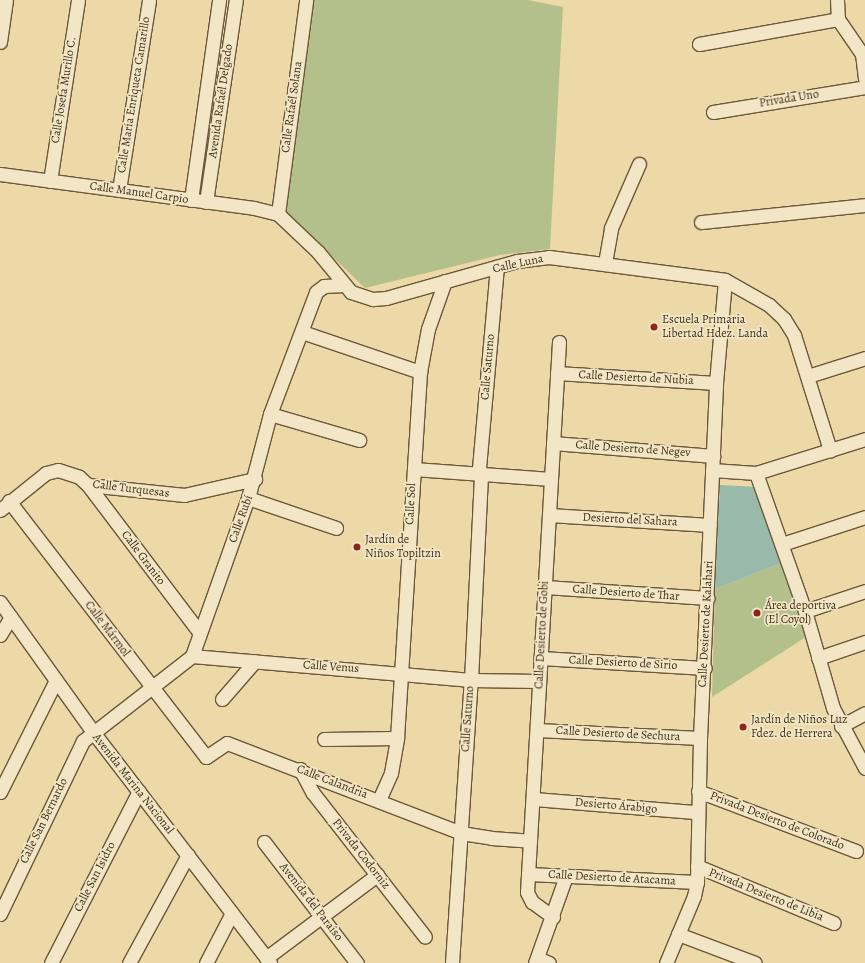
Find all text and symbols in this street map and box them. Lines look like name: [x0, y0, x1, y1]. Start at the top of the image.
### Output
street label: Calle María Enriqueta Camarillo: [115, 16, 153, 174]
street label: Calle Josefa Murillo C.: [48, 36, 80, 144]
street label: Avenida Rafaél Delgado: [206, 43, 236, 159]
street label: Calle Rafaél Solana: [278, 60, 306, 154]
street label: Privada Uno: [758, 87, 820, 111]
street label: Calle Manuel Carpio: [89, 179, 189, 207]
street label: Calle Luna: [491, 252, 545, 276]
place label: Escuela Primaria Libertad Hdez. Landa: [662, 313, 768, 341]
marker: Escuela Primaria Libertad Hdez. Landa: [649, 322, 659, 332]
street label: Calle Saturno: [478, 333, 498, 401]
street label: Calle Desierto de Nubia: [578, 368, 694, 388]
street label: Calle Desierto de Negev: [575, 438, 691, 460]
street label: Calle Turquesas: [92, 477, 170, 501]
street label: Calle Sol: [403, 483, 419, 525]
street label: Calle Rubí: [226, 493, 256, 545]
street label: Desierto del Sahara: [582, 510, 678, 530]
street label: Calle Granito: [118, 528, 168, 588]
place label: Jardín de Niños Topiltzin: [365, 533, 441, 561]
marker: Jardín de Niños Topiltzin: [352, 542, 362, 552]
street label: Calle Desierto de Kalahari: [695, 560, 717, 688]
street label: Calle Desierto de Gobi: [532, 580, 552, 690]
street label: Calle Desierto de Thar: [572, 582, 680, 604]
street label: Calle Mármol: [81, 598, 133, 660]
place label: Área deportiva (El Coyol): [765, 599, 836, 627]
marker: Área deportiva (El Coyol): [752, 608, 762, 618]
street label: Calle Desierto de Sirio: [568, 653, 678, 673]
street label: Calle Venus: [302, 658, 360, 676]
street label: Calle Saturno: [459, 686, 477, 752]
place label: Jardín de Niños Luz Fdez. de Herrera: [751, 713, 848, 741]
marker: Jardín de Niños Luz Fdez. de Herrera: [738, 722, 748, 732]
street label: Calle Desierto de Sechura: [555, 724, 681, 744]
street label: Avenida Marina Nacional: [89, 731, 177, 837]
street label: Calle Calandria: [294, 762, 370, 802]
street label: Calle San Bernardo: [17, 776, 71, 866]
street label: Privada Desierto de Colorado: [708, 789, 846, 853]
street label: Desierto Árabigo: [574, 795, 658, 817]
street label: Privada Codorniz: [329, 816, 393, 892]
street label: Calle San Isidro: [71, 840, 119, 914]
street label: Avenida del Paraíso: [276, 860, 346, 944]
street label: Privada Desierto de Libia: [706, 865, 826, 925]
street label: Calle Desierto de Atacama: [548, 867, 676, 889]

